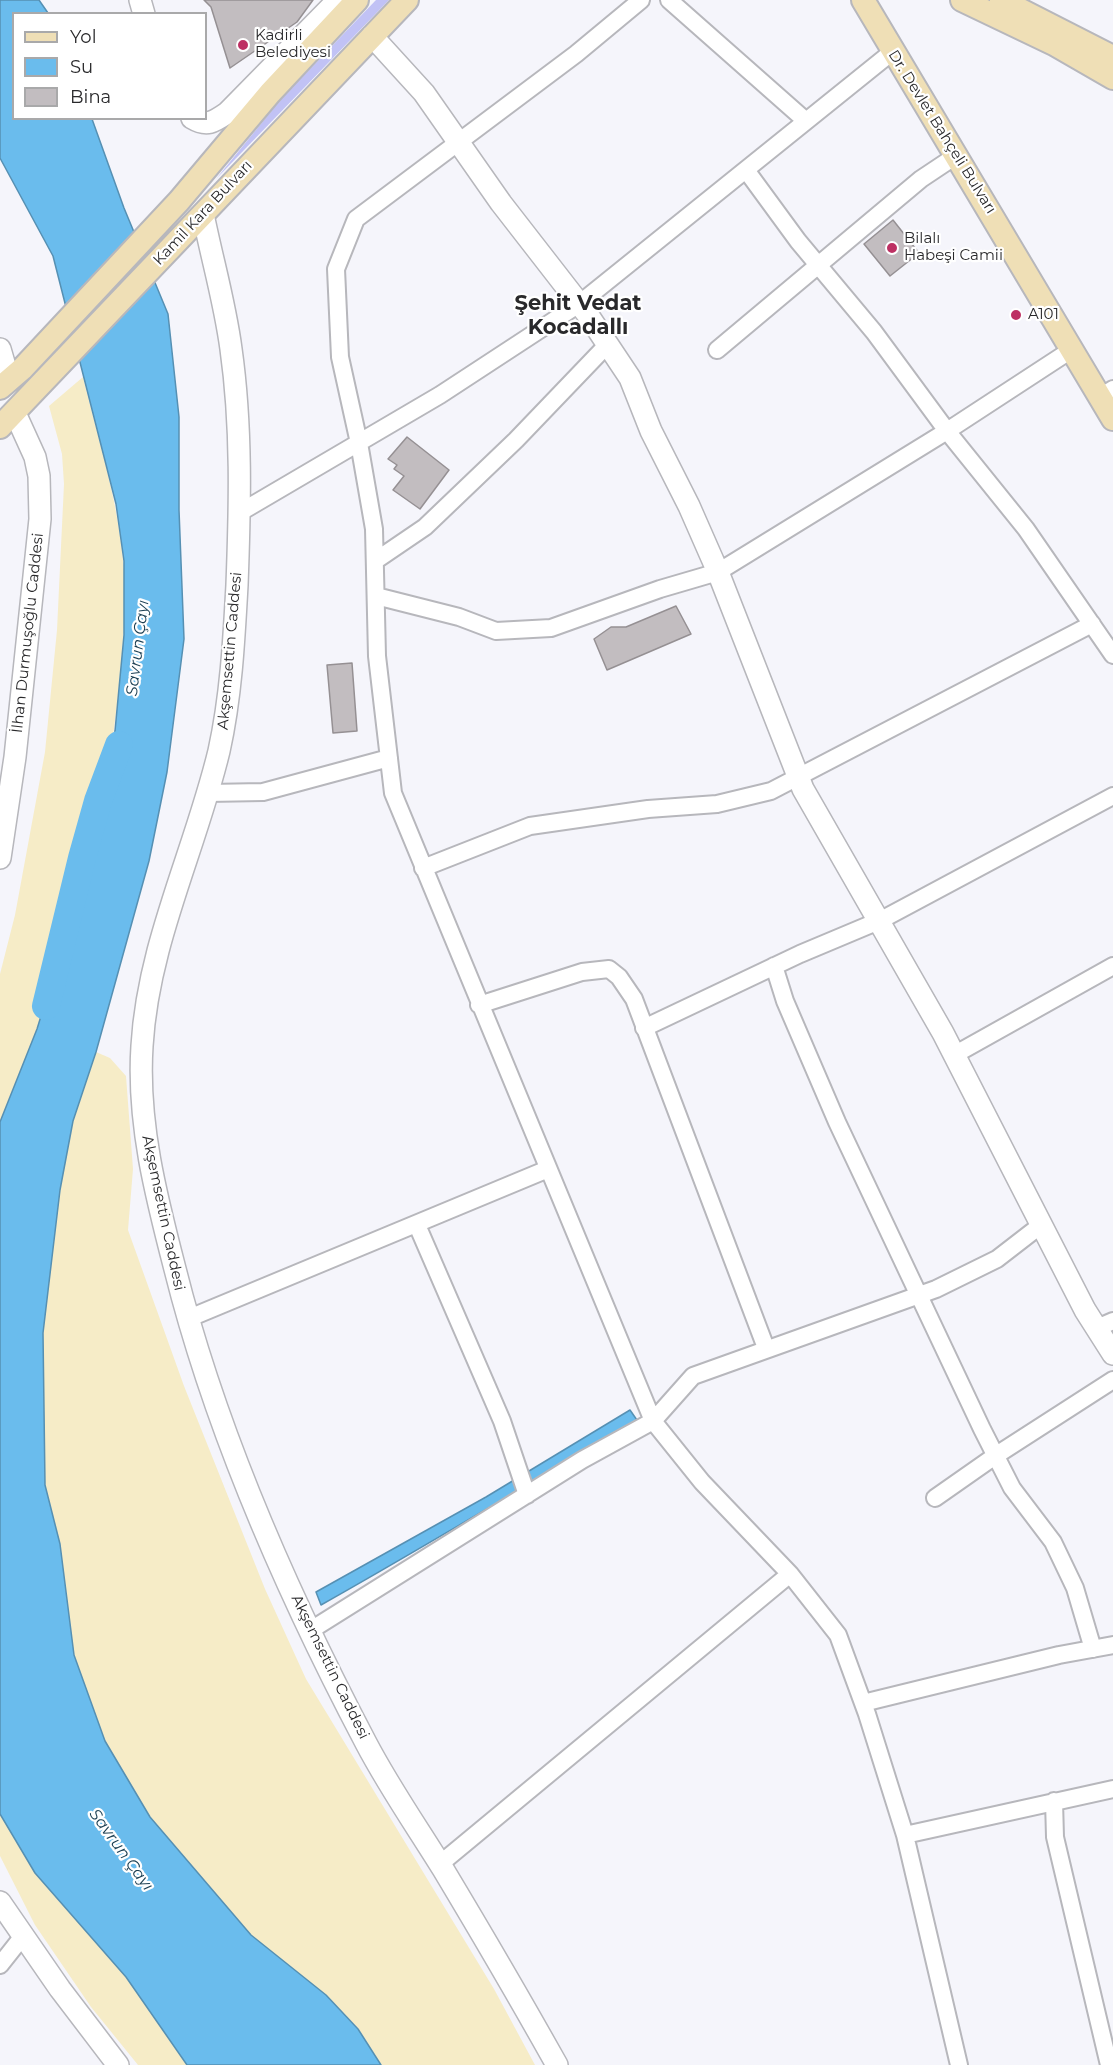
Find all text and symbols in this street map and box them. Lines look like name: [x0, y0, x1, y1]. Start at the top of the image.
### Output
legend: [12, 12, 207, 120]
text: Yol: [70, 26, 96, 48]
place label: Kadirli Belediyesi: [255, 27, 331, 62]
marker: Kadirli Belediyesi: [236, 38, 250, 52]
street label: Dr. Devlet Bahçeli Bulvarı: [884, 47, 1000, 217]
text: Su: [70, 56, 93, 78]
text: Bina: [70, 86, 111, 108]
street label: Kamil Kara Bulvarı: [150, 157, 256, 269]
place label: Bilalı Habeşi Camii: [904, 230, 1003, 265]
marker: Bilalı Habeşi Camii: [885, 241, 899, 255]
district label: Şehit Vedat Kocadallı: [515, 291, 641, 341]
place label: A101: [1028, 306, 1059, 324]
marker: A101: [1009, 308, 1023, 322]
street label: İlhan Durmuşoğlu Caddesi: [9, 532, 47, 734]
street label: Akşemsettin Caddesi: [214, 571, 246, 731]
water label: Savrun Çayı: [123, 599, 153, 697]
street label: Akşemsettin Caddesi: [138, 1134, 188, 1292]
street label: Akşemsettin Caddesi: [287, 1592, 373, 1742]
water label: Savrun Çayı: [85, 1805, 157, 1895]

